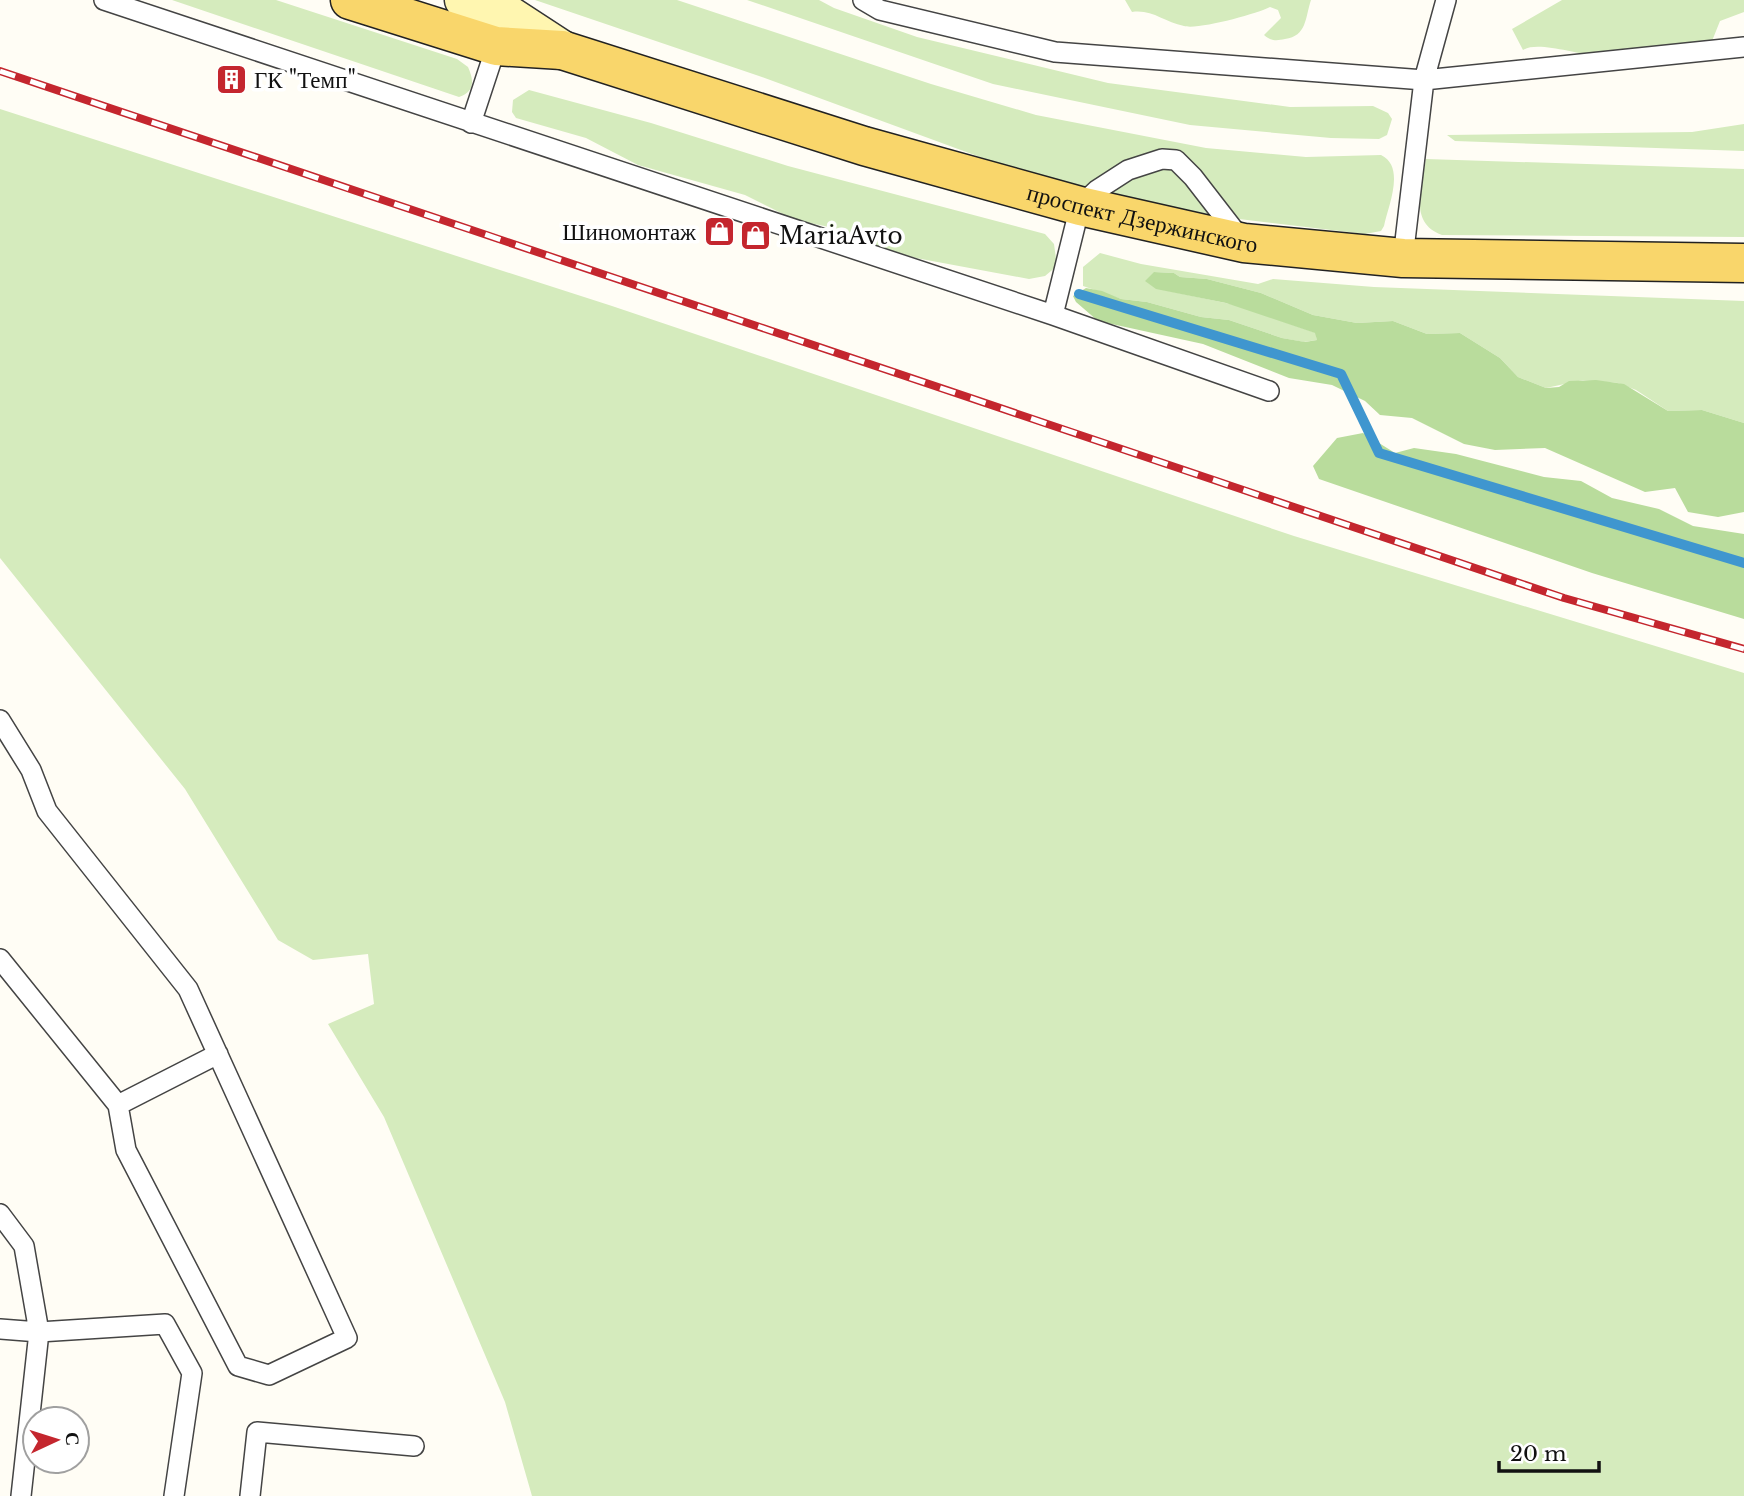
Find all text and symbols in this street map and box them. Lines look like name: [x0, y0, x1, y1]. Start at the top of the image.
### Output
building icon: ГК "Темп": [214, 63, 248, 97]
place label: ГК "Темп": [254, 66, 356, 94]
street label: проспект Дзержинского: [1024, 178, 1259, 258]
shop icon: Шиномонтаж: [702, 215, 736, 249]
place label: Шиномонтаж: [562, 218, 696, 246]
shop icon: MariaAvto: [739, 219, 773, 253]
place label: MariaAvto: [779, 222, 903, 250]
north arrow: [21, 1405, 91, 1475]
scale bar: [1499, 1430, 1599, 1474]
text: С: [61, 1431, 84, 1447]
text: 20 m: [1510, 1441, 1567, 1467]

